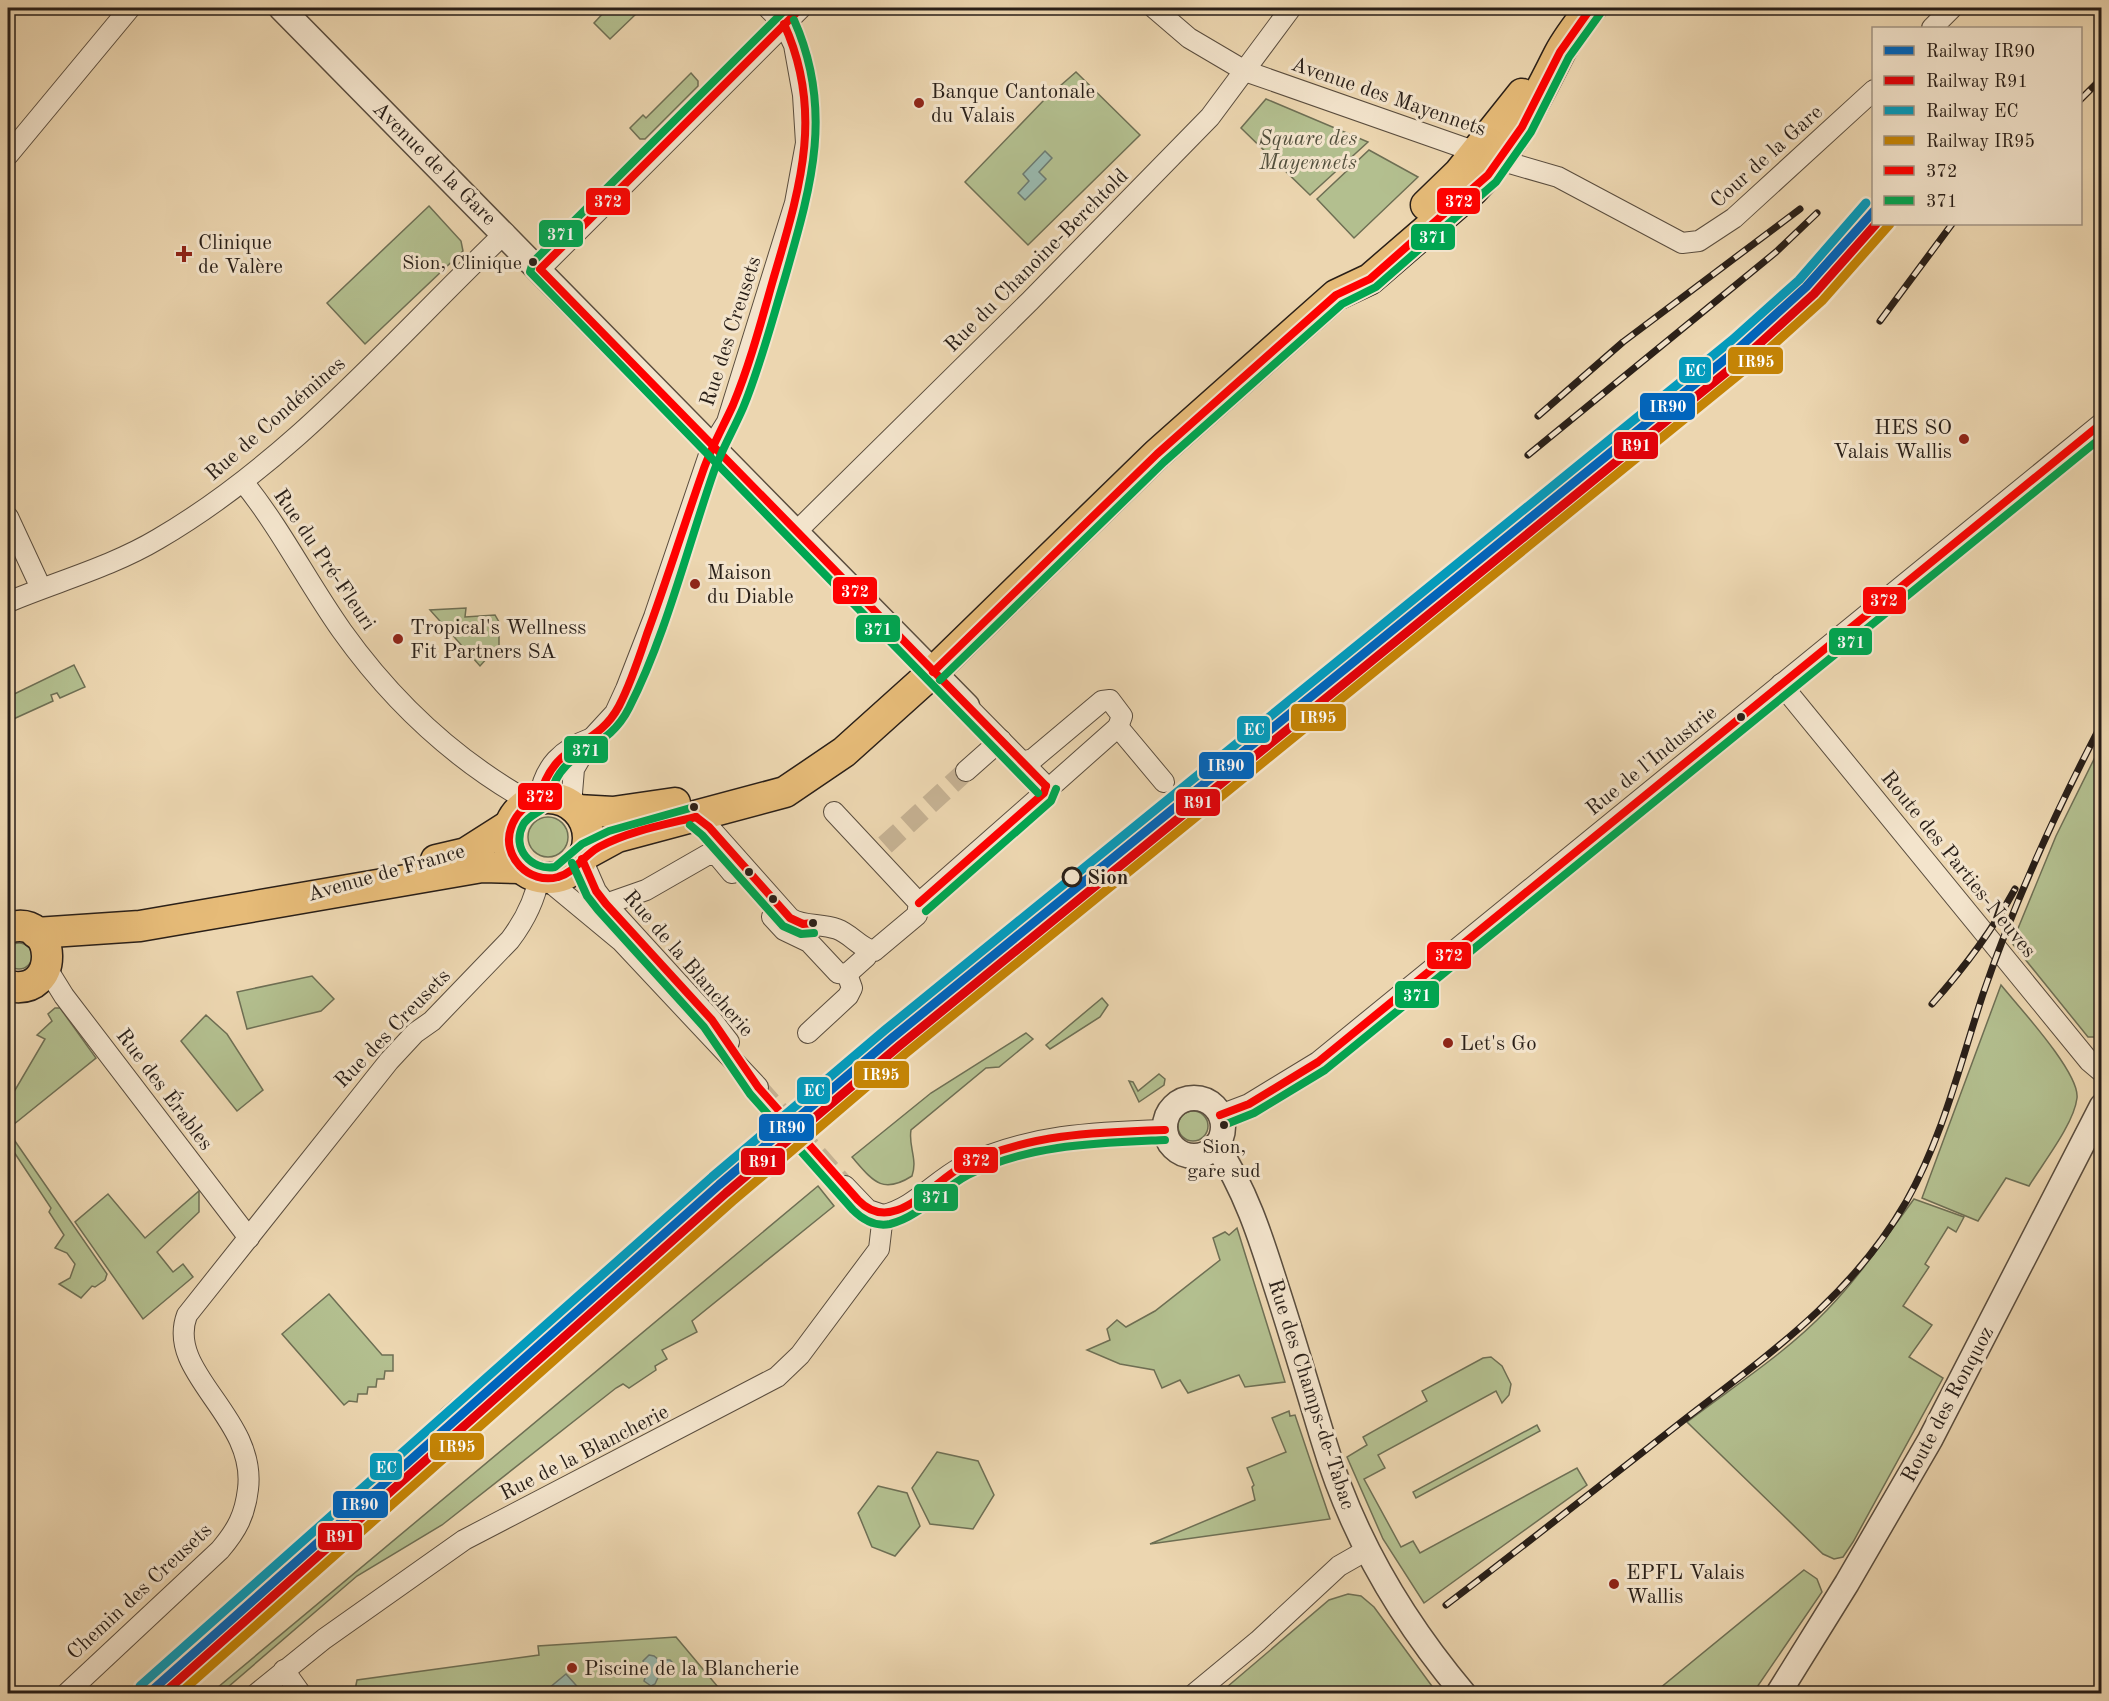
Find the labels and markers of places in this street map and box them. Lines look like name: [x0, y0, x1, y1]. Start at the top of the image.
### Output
place label: Banque Cantonale du Valais: [931, 82, 1095, 127]
marker: Banque Cantonale du Valais: [912, 96, 926, 110]
place label: Clinique de Valère: [198, 233, 283, 278]
marker: Clinique de Valère: [175, 245, 193, 263]
place label: Sion, Clinique: [402, 254, 522, 274]
marker: Sion, Clinique: [527, 256, 539, 268]
place label: HES SO Valais Wallis: [1833, 418, 1952, 463]
marker: HES SO Valais Wallis: [1957, 432, 1971, 446]
place label: Maison du Diable: [707, 563, 794, 608]
marker: Maison du Diable: [688, 577, 702, 591]
place label: Tropical's Wellness Fit Partners SA: [410, 618, 586, 663]
marker: Tropical's Wellness Fit Partners SA: [391, 632, 405, 646]
unlabelled marker: [1735, 711, 1747, 723]
unlabelled marker: [688, 801, 700, 813]
unlabelled marker: [743, 866, 755, 878]
marker: Sion: [1062, 867, 1082, 887]
place label: Sion: [1087, 868, 1129, 889]
unlabelled marker: [767, 893, 779, 905]
unlabelled marker: [807, 917, 819, 929]
place label: Let's Go: [1460, 1034, 1537, 1055]
marker: Let's Go: [1441, 1036, 1455, 1050]
marker: Sion, gare sud: [1218, 1119, 1230, 1131]
place label: Sion, gare sud: [1187, 1138, 1261, 1182]
place label: EPFL Valais Wallis: [1626, 1563, 1745, 1608]
marker: EPFL Valais Wallis: [1607, 1577, 1621, 1591]
place label: Piscine de la Blancherie: [584, 1659, 799, 1680]
marker: Piscine de la Blancherie: [565, 1661, 579, 1675]

